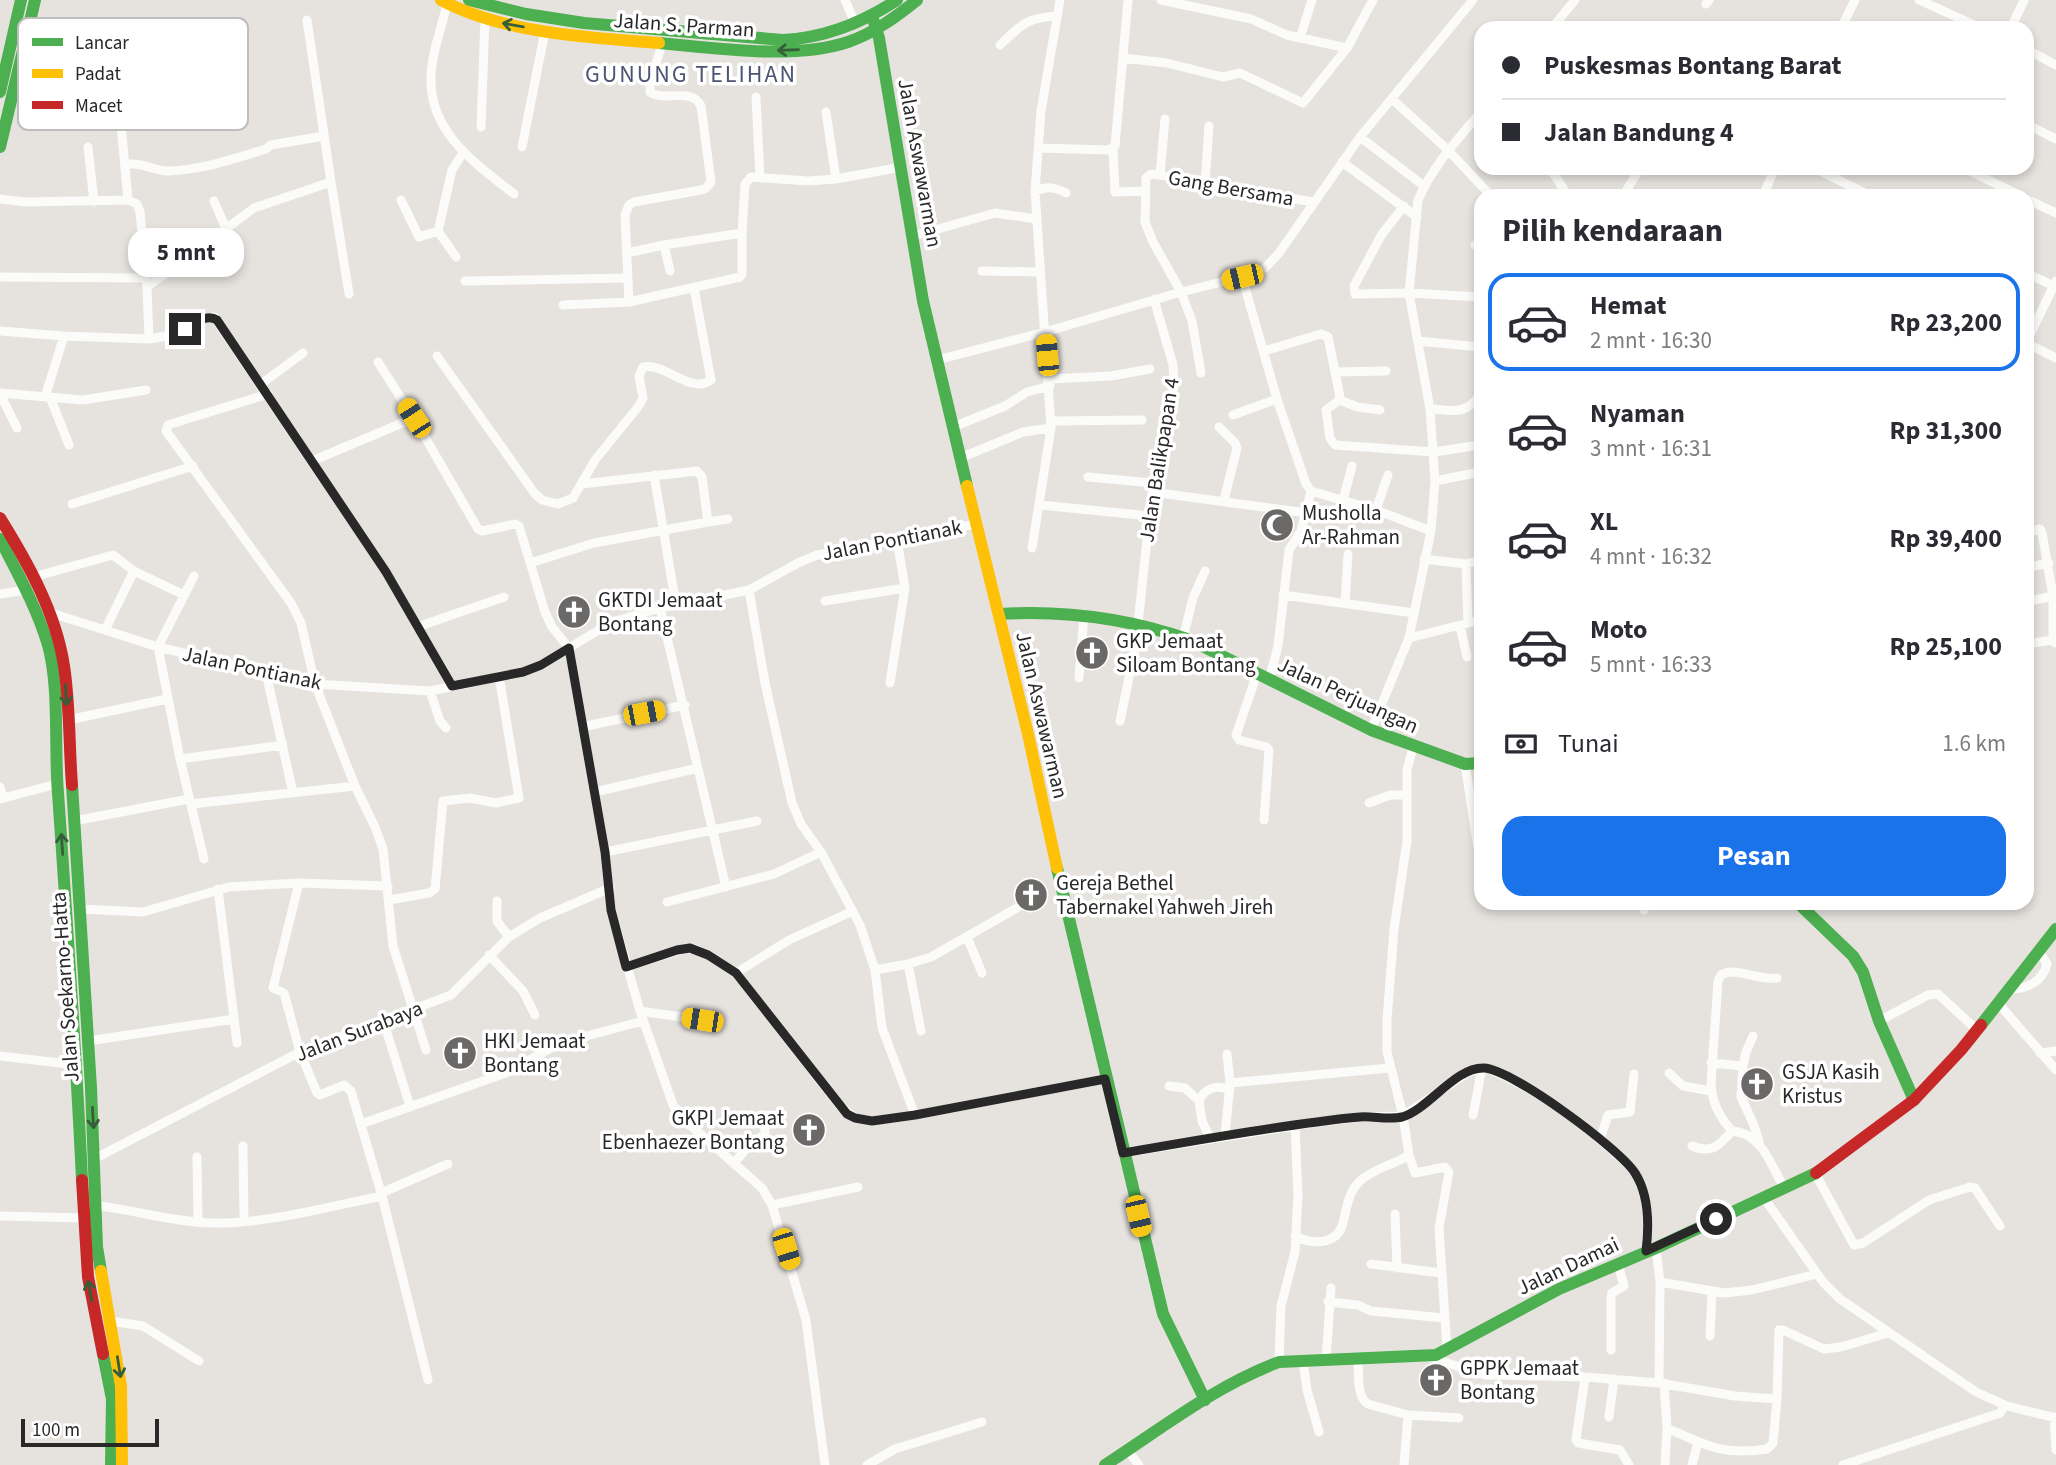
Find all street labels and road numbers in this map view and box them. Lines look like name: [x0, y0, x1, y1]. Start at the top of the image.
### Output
street label: Jalan S. Parman: [612, 5, 756, 45]
street label: Jalan Aswawarman: [890, 76, 950, 250]
street label: Gang Bersama: [1166, 162, 1296, 214]
street label: Jalan Balikpapan 4: [1131, 376, 1187, 544]
street label: Jalan Pontianak: [820, 512, 965, 568]
street label: Jalan Aswawarman: [1008, 628, 1076, 802]
street label: Jalan Pontianak: [180, 639, 325, 698]
street label: Jalan Perjuangan: [1273, 649, 1423, 741]
street label: Jalan Soekarno-Hatta: [43, 891, 87, 1083]
street label: Jalan Surabaya: [291, 993, 427, 1069]
street label: Jalan Damai: [1512, 1229, 1624, 1303]

